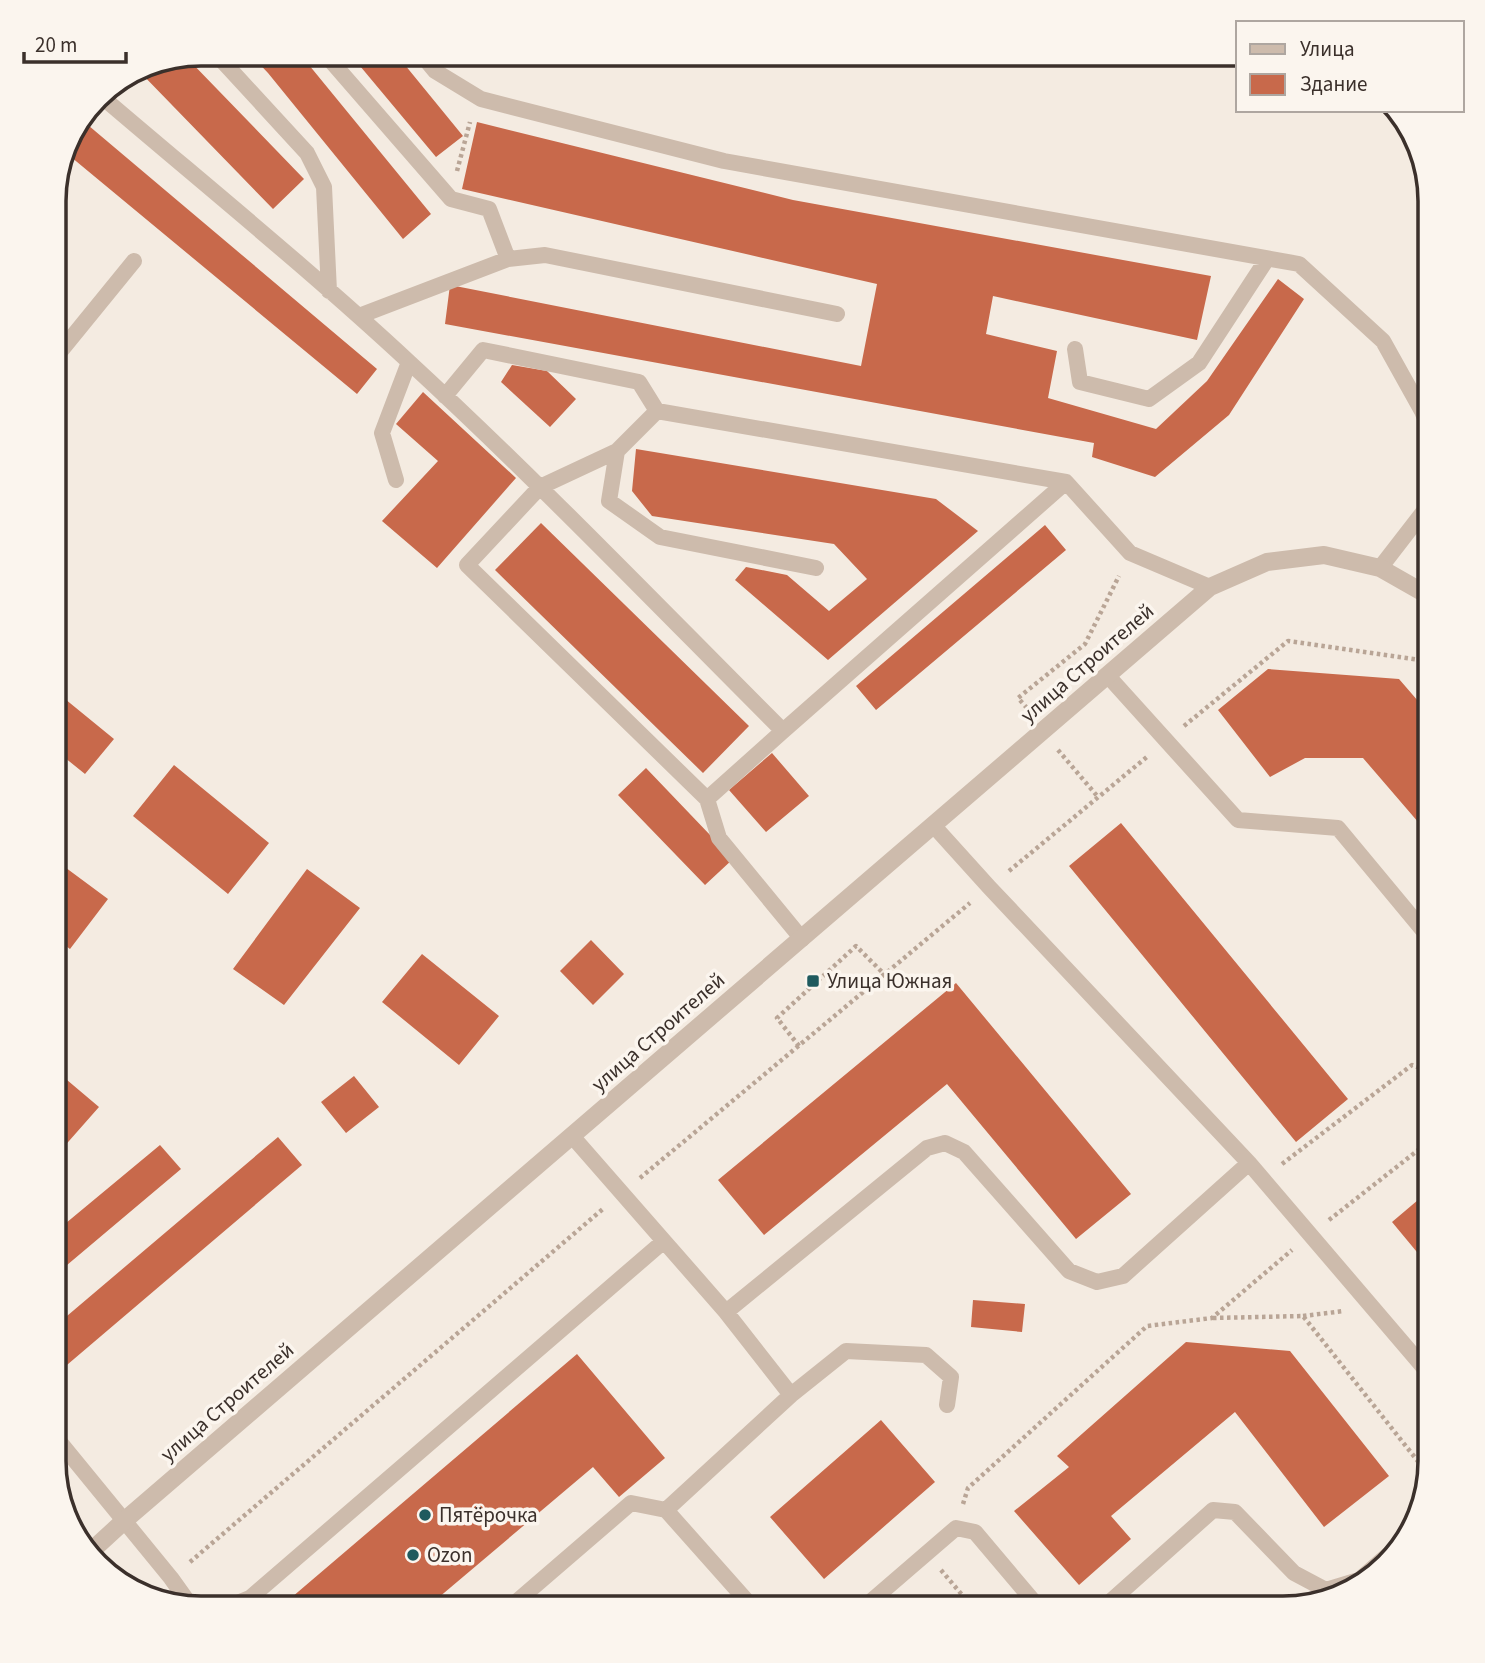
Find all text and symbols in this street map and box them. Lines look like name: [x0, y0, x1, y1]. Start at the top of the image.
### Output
scale bar: [24, 21, 126, 65]
legend: [1236, 21, 1464, 112]
text: 20 m: [35, 30, 77, 60]
text: Улица: [1300, 34, 1355, 64]
text: Здание: [1300, 69, 1368, 99]
street label: улица Строителей: [1014, 596, 1160, 730]
street label: улица Строителей: [585, 965, 731, 1099]
place label: Улица Южная: [827, 966, 952, 996]
marker: Улица Южная: [805, 973, 821, 989]
street label: улица Строителей: [154, 1335, 300, 1469]
place label: Пятёрочка: [439, 1500, 538, 1530]
marker: Пятёрочка: [417, 1507, 433, 1523]
place label: Ozon: [427, 1540, 472, 1570]
marker: Ozon: [405, 1547, 421, 1563]

